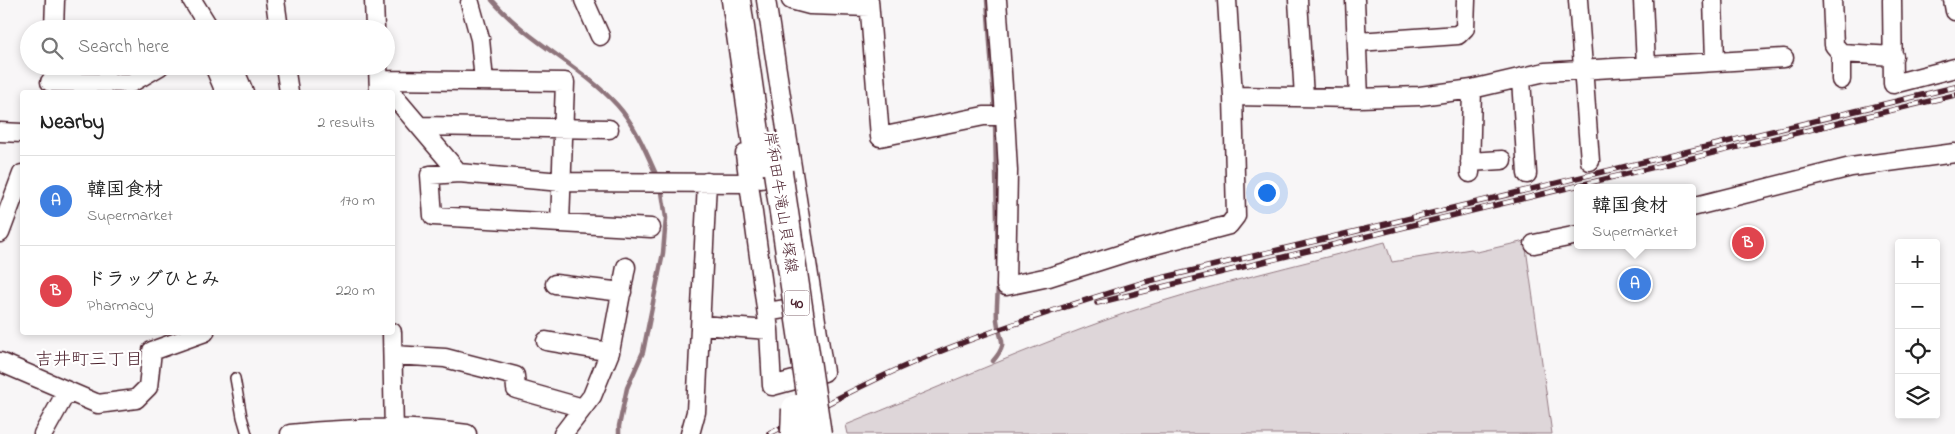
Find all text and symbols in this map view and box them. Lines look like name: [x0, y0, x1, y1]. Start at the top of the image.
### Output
search box: [20, 20, 395, 75]
icon: search: [38, 34, 66, 62]
text: Search here: [78, 34, 169, 61]
text: Nearby: [40, 108, 104, 138]
text: 2 results: [317, 111, 375, 135]
street label: 岸和田牛滝山貝塚線: [757, 129, 803, 275]
text: 韓国食材: [87, 177, 163, 204]
your location: [1254, 180, 1280, 206]
popup: [1574, 184, 1696, 249]
text: A: [51, 189, 61, 213]
text: 170 m: [340, 189, 375, 213]
text: 韓国食材: [1592, 193, 1668, 220]
text: Supermarket: [87, 204, 173, 228]
text: Supermarket: [1592, 220, 1678, 244]
pin: B: [1732, 224, 1764, 262]
map controls: [1895, 239, 1940, 419]
button: +: [1895, 239, 1940, 284]
pin: A: [1619, 265, 1651, 303]
text: ドラッグひとみ: [87, 267, 220, 294]
text: B: [51, 279, 61, 303]
text: 220 m: [336, 279, 375, 303]
button: −: [1895, 284, 1940, 329]
road number: 40: [784, 290, 810, 316]
text: Pharmacy: [87, 294, 154, 318]
button: locate: [1895, 329, 1940, 374]
district label: 吉井町三丁目: [35, 348, 143, 374]
button: layers: [1895, 374, 1940, 419]

